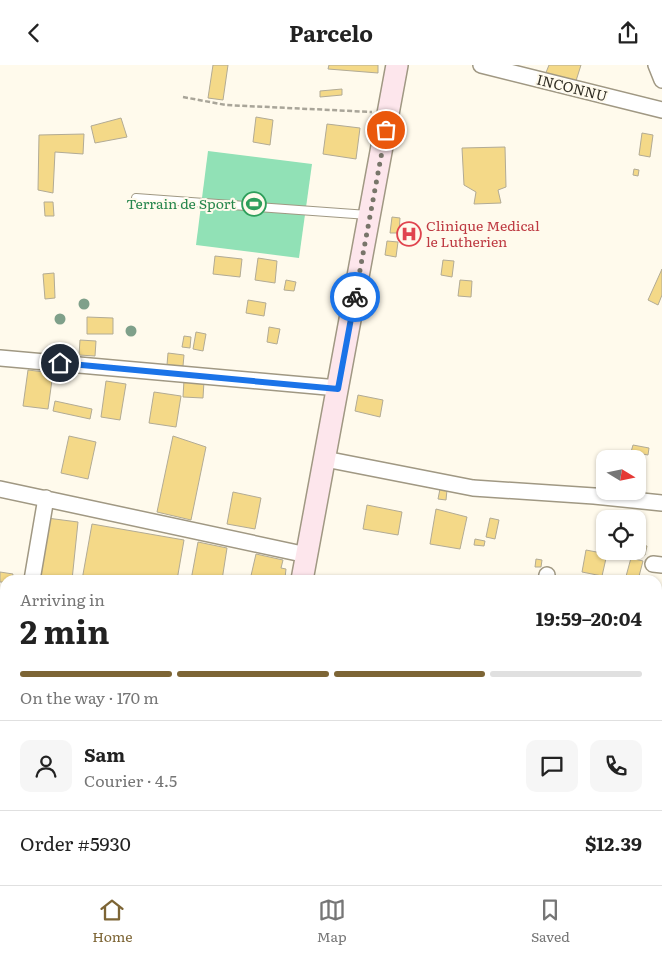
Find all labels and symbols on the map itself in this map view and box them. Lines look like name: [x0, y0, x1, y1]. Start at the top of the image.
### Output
street label: INCONNU: [535, 69, 610, 105]
pin: [365, 109, 407, 151]
sports icon: Terrain de Sport: [241, 191, 267, 217]
place label: Terrain de Sport: [126, 193, 236, 213]
place label: Clinique Medical le Lutherien: [426, 215, 540, 251]
hospital icon: Clinique Medical le Lutherien: [396, 221, 422, 247]
courier: [330, 272, 380, 322]
pin: [39, 342, 81, 384]
north arrow: [596, 450, 646, 500]

